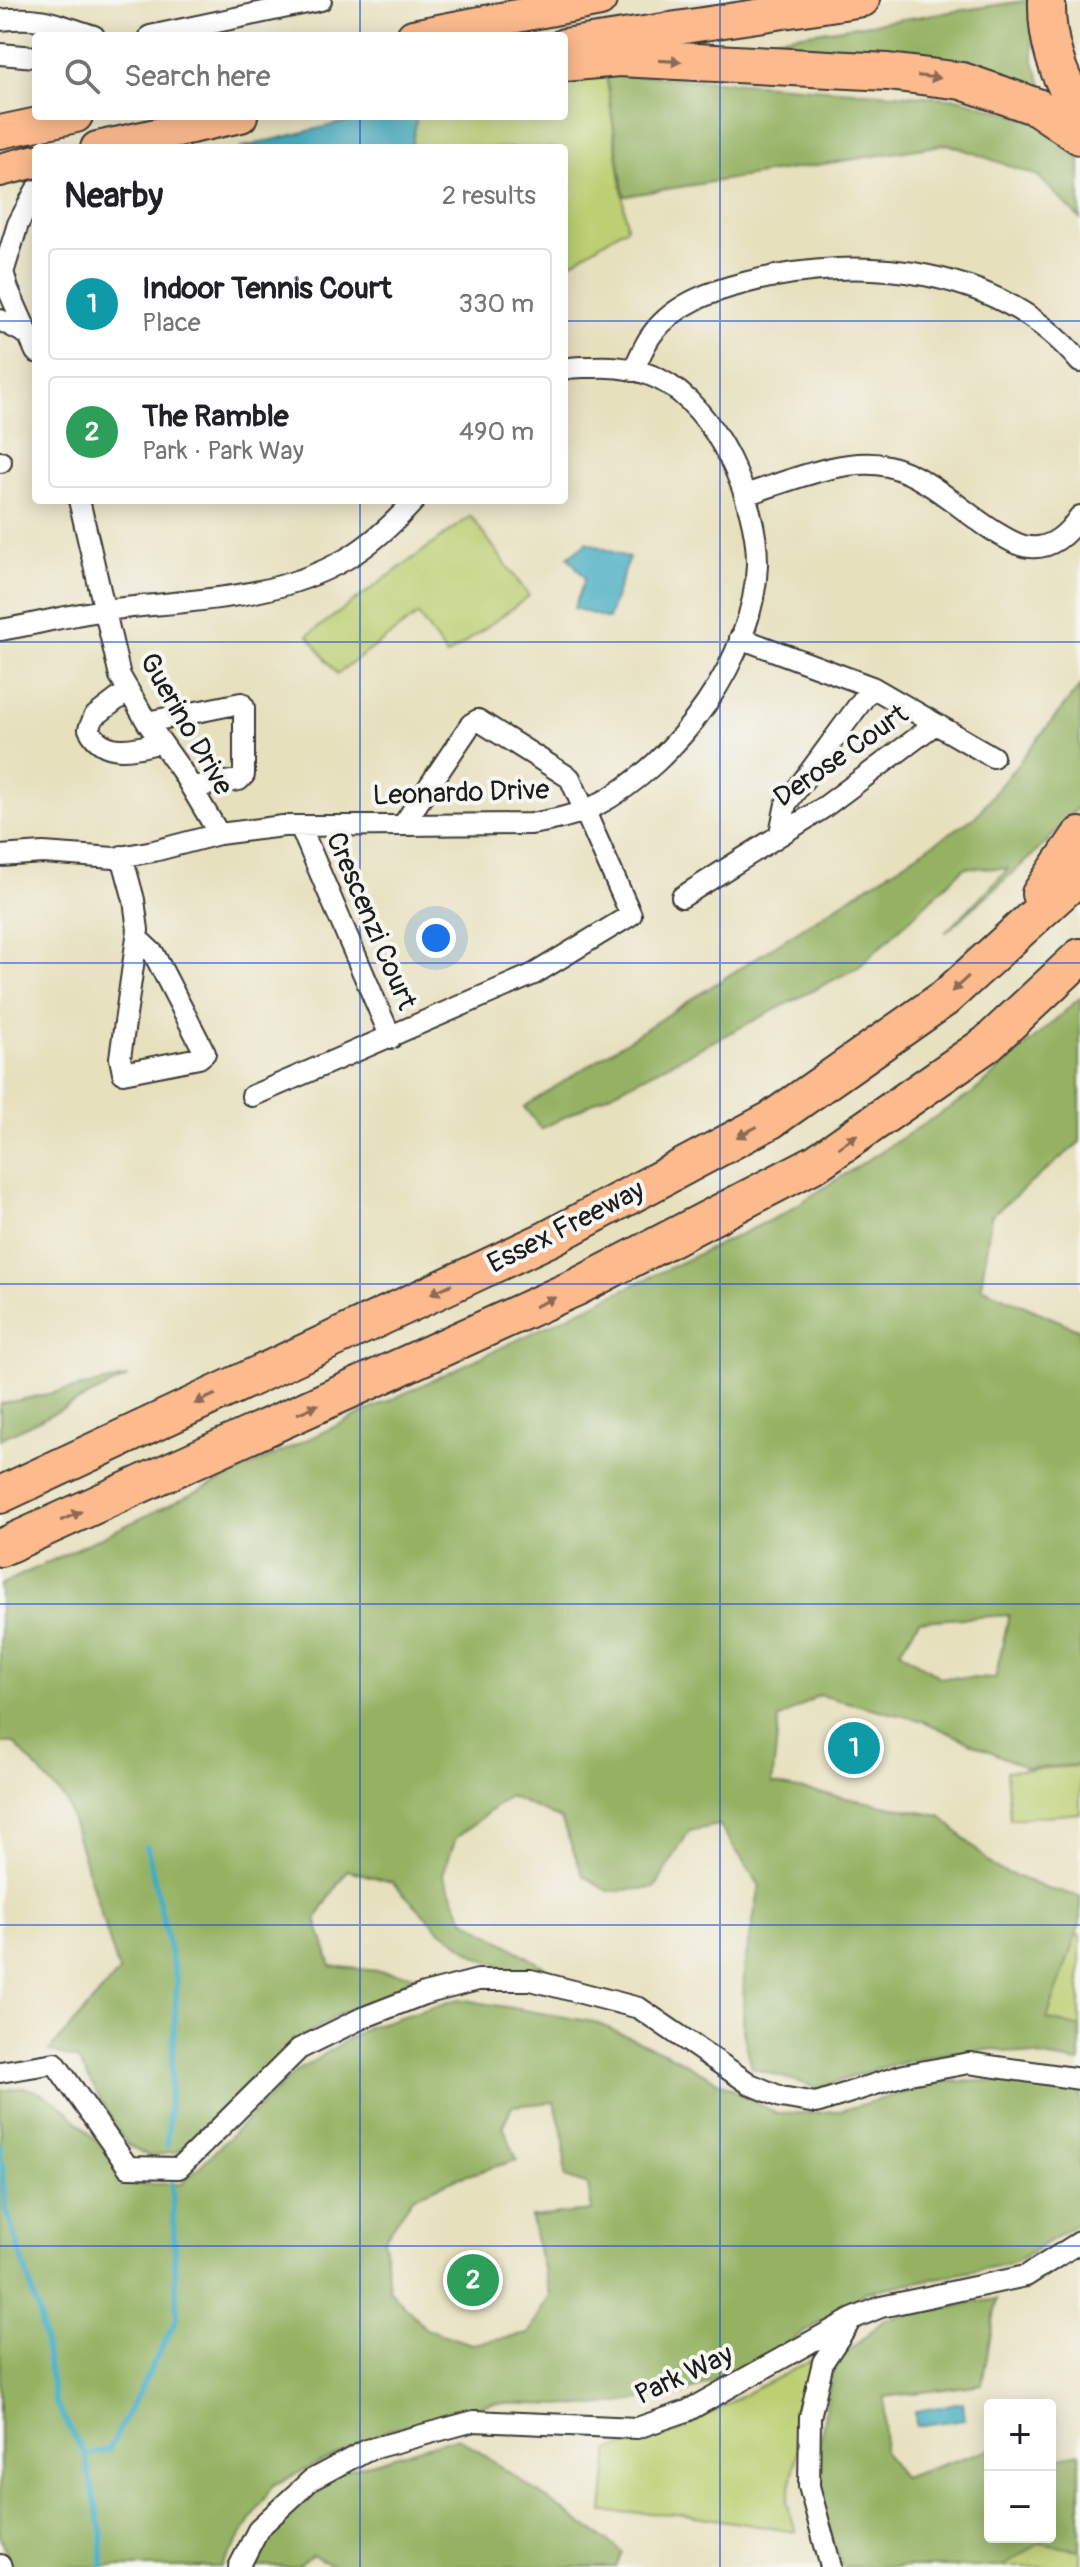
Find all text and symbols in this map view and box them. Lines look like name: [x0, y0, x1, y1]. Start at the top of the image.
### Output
search box: [32, 32, 568, 120]
icon: search: [60, 54, 104, 98]
one-way arrow: [658, 55, 683, 68]
text: Search here: [124, 58, 271, 95]
one-way arrow: [917, 71, 942, 84]
text: Nearby: [64, 175, 163, 218]
text: 2 results: [442, 180, 536, 212]
text: Indoor Tennis Court: [142, 270, 392, 307]
text: 1: [87, 288, 97, 320]
text: 330 m: [458, 288, 534, 320]
text: Place: [142, 307, 201, 339]
text: The Ramble: [142, 398, 289, 435]
text: 2: [85, 416, 99, 448]
text: 490 m: [459, 416, 534, 448]
text: Park · Park Way: [142, 435, 304, 467]
street label: Guerino Drive: [131, 647, 241, 802]
street label: Derose Court: [767, 697, 915, 815]
street label: Leonardo Drive: [372, 772, 550, 814]
street label: Crescenzi Court: [318, 827, 424, 1016]
your location: [416, 918, 456, 958]
one-way arrow: [951, 974, 970, 992]
one-way arrow: [736, 1126, 759, 1139]
one-way arrow: [838, 1134, 859, 1149]
street label: Essex Freeway: [482, 1173, 650, 1281]
one-way arrow: [429, 1282, 453, 1296]
one-way arrow: [533, 1295, 557, 1308]
one-way arrow: [194, 1392, 217, 1406]
one-way arrow: [296, 1402, 320, 1416]
one-way arrow: [59, 1509, 83, 1523]
pin: 1: [828, 1718, 880, 1778]
pin: 2: [447, 2250, 499, 2310]
street label: Park Way: [629, 2337, 739, 2413]
map controls: [984, 2399, 1056, 2543]
button: +: [984, 2399, 1056, 2471]
button: −: [984, 2471, 1056, 2543]

